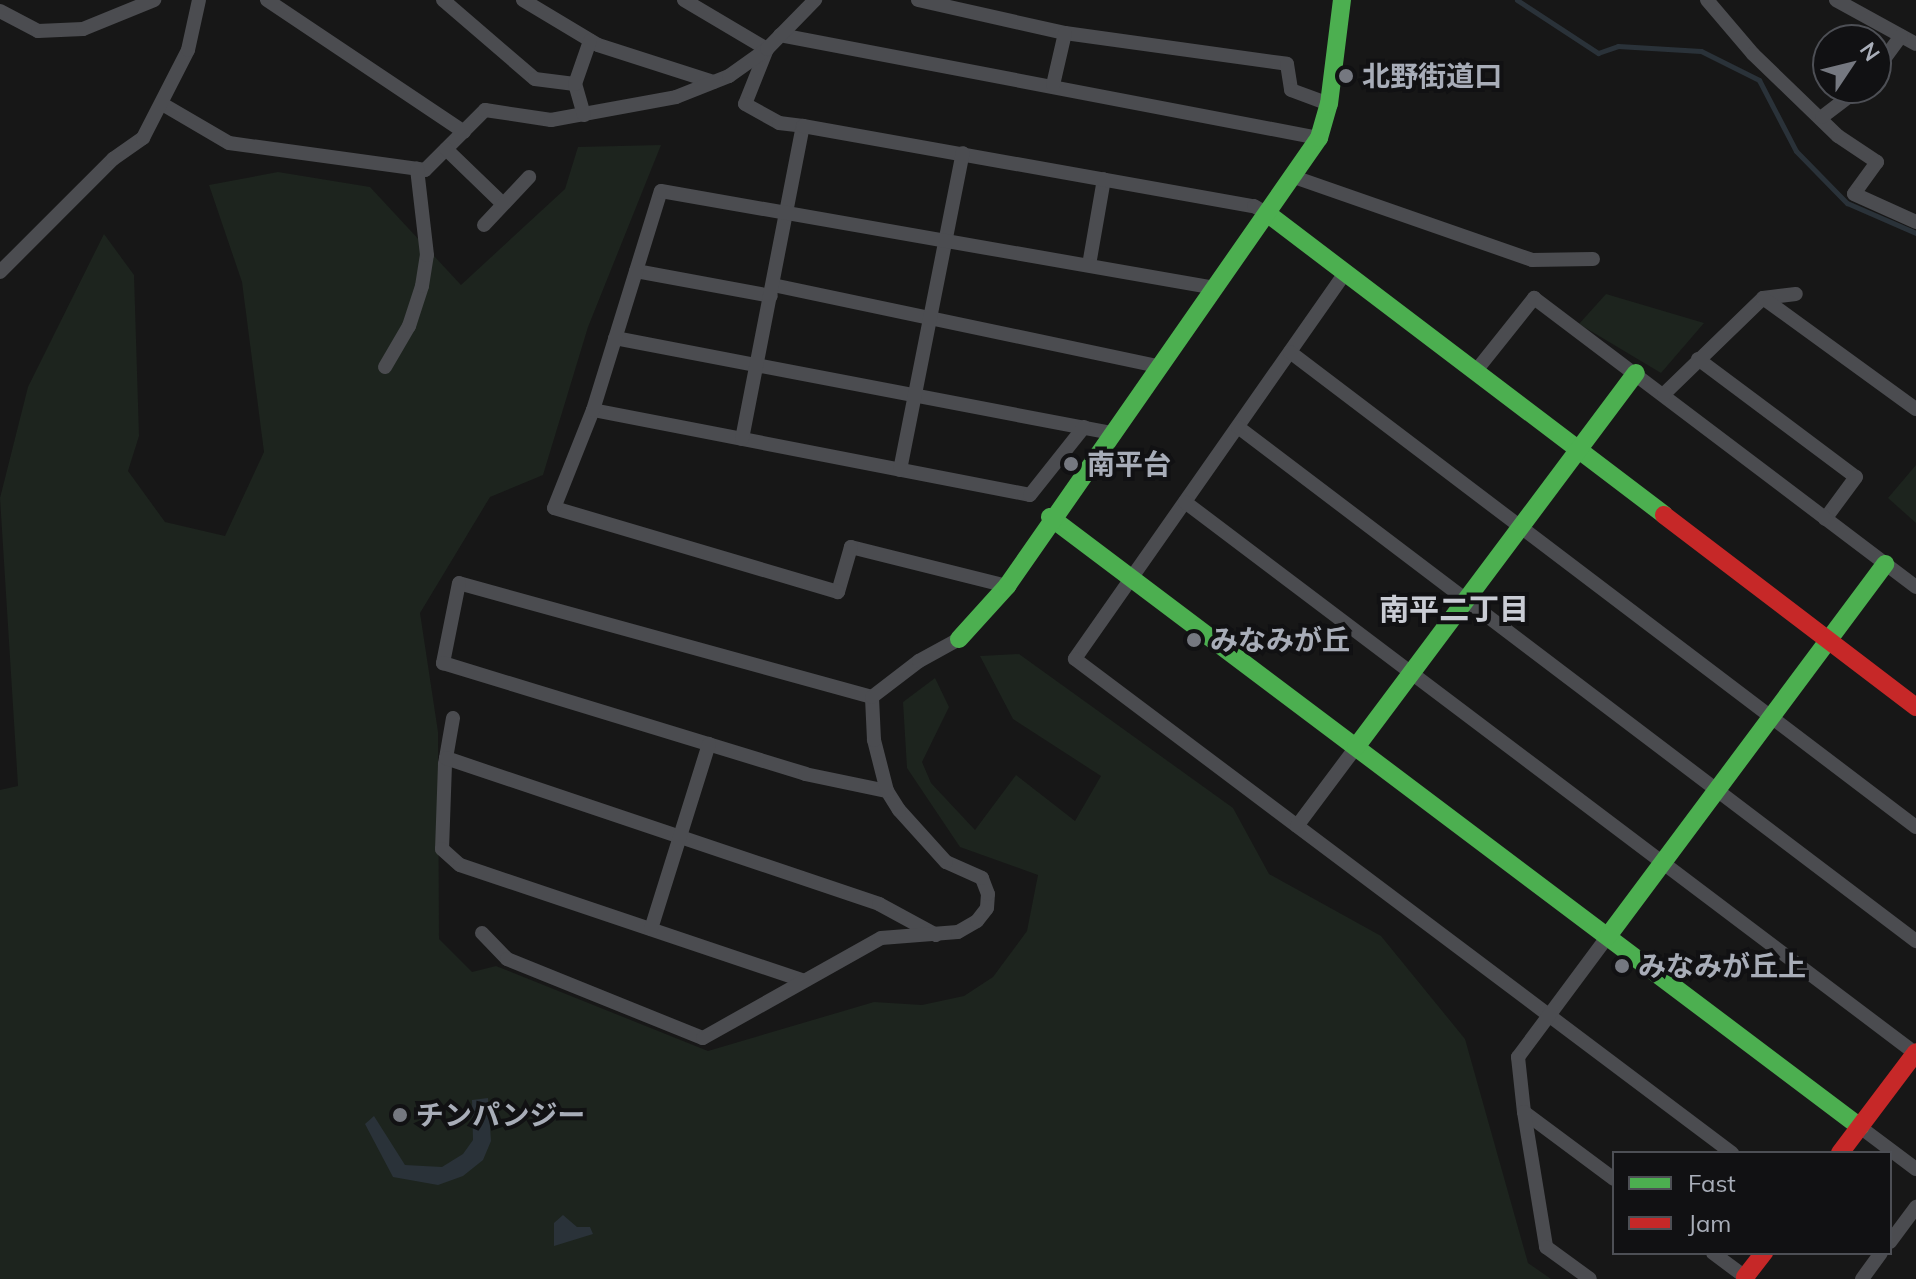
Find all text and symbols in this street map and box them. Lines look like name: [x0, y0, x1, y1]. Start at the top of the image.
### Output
north arrow: [1812, 24, 1892, 104]
text: N: [1854, 37, 1886, 66]
place label: 北野街道口: [1362, 59, 1502, 93]
marker: 北野街道口: [1337, 67, 1355, 85]
place label: 南平台: [1087, 447, 1171, 481]
marker: 南平台: [1062, 455, 1080, 473]
district label: 南平二丁目: [1379, 591, 1529, 627]
place label: みなみが丘: [1210, 623, 1350, 657]
marker: みなみが丘: [1185, 631, 1203, 649]
place label: みなみが丘上: [1638, 949, 1806, 983]
marker: みなみが丘上: [1613, 957, 1631, 975]
place label: チンパンジー: [416, 1098, 584, 1132]
marker: チンパンジー: [391, 1106, 409, 1124]
legend: [1612, 1151, 1892, 1255]
text: Fast: [1688, 1168, 1736, 1198]
text: Jam: [1688, 1208, 1731, 1238]

